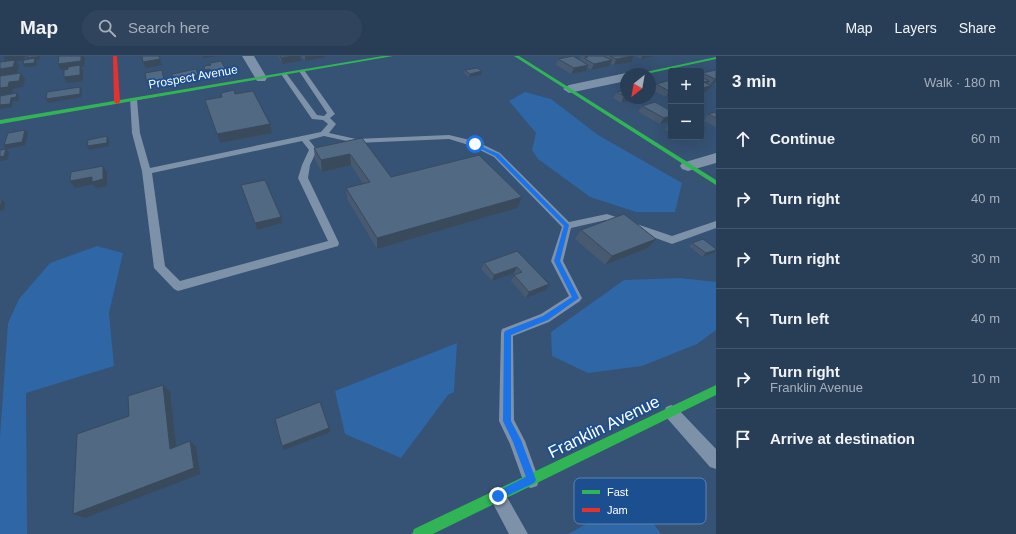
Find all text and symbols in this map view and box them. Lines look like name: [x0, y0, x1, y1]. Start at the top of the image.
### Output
search box: [82, 10, 362, 46]
text: Map: [20, 17, 58, 38]
icon: search: [96, 17, 118, 39]
text: Search here: [128, 19, 210, 36]
text: Map: [845, 20, 873, 36]
text: Layers: [895, 20, 937, 36]
text: Share: [959, 20, 996, 36]
street label: Prospect Avenue: [147, 62, 239, 92]
north arrow: [620, 68, 656, 104]
map controls: [668, 68, 704, 140]
button: +: [668, 68, 704, 104]
text: 3 min: [732, 72, 776, 91]
text: Walk · 180 m: [924, 75, 1000, 90]
button: −: [668, 104, 704, 140]
icon: ahead: [732, 128, 754, 150]
text: Continue: [770, 130, 835, 147]
text: 60 m: [971, 131, 1000, 146]
route start: [466, 135, 484, 153]
icon: right: [732, 188, 754, 210]
text: Turn right: [770, 190, 840, 207]
text: 40 m: [971, 191, 1000, 206]
icon: right: [732, 248, 754, 270]
text: Turn right: [770, 250, 840, 267]
text: 30 m: [971, 251, 1000, 266]
icon: left: [732, 308, 754, 330]
text: Turn left: [770, 310, 829, 327]
text: 40 m: [971, 311, 1000, 326]
text: Turn right: [770, 363, 840, 380]
icon: right: [732, 368, 754, 390]
text: 10 m: [971, 371, 1000, 386]
text: Franklin Avenue: [770, 380, 863, 395]
street label: Franklin Avenue: [545, 392, 663, 462]
icon: arrive: [732, 428, 754, 450]
text: Arrive at destination: [770, 430, 915, 447]
legend: [574, 478, 706, 524]
text: Fast: [607, 486, 628, 498]
route end: [489, 487, 507, 505]
text: Jam: [607, 504, 628, 516]

